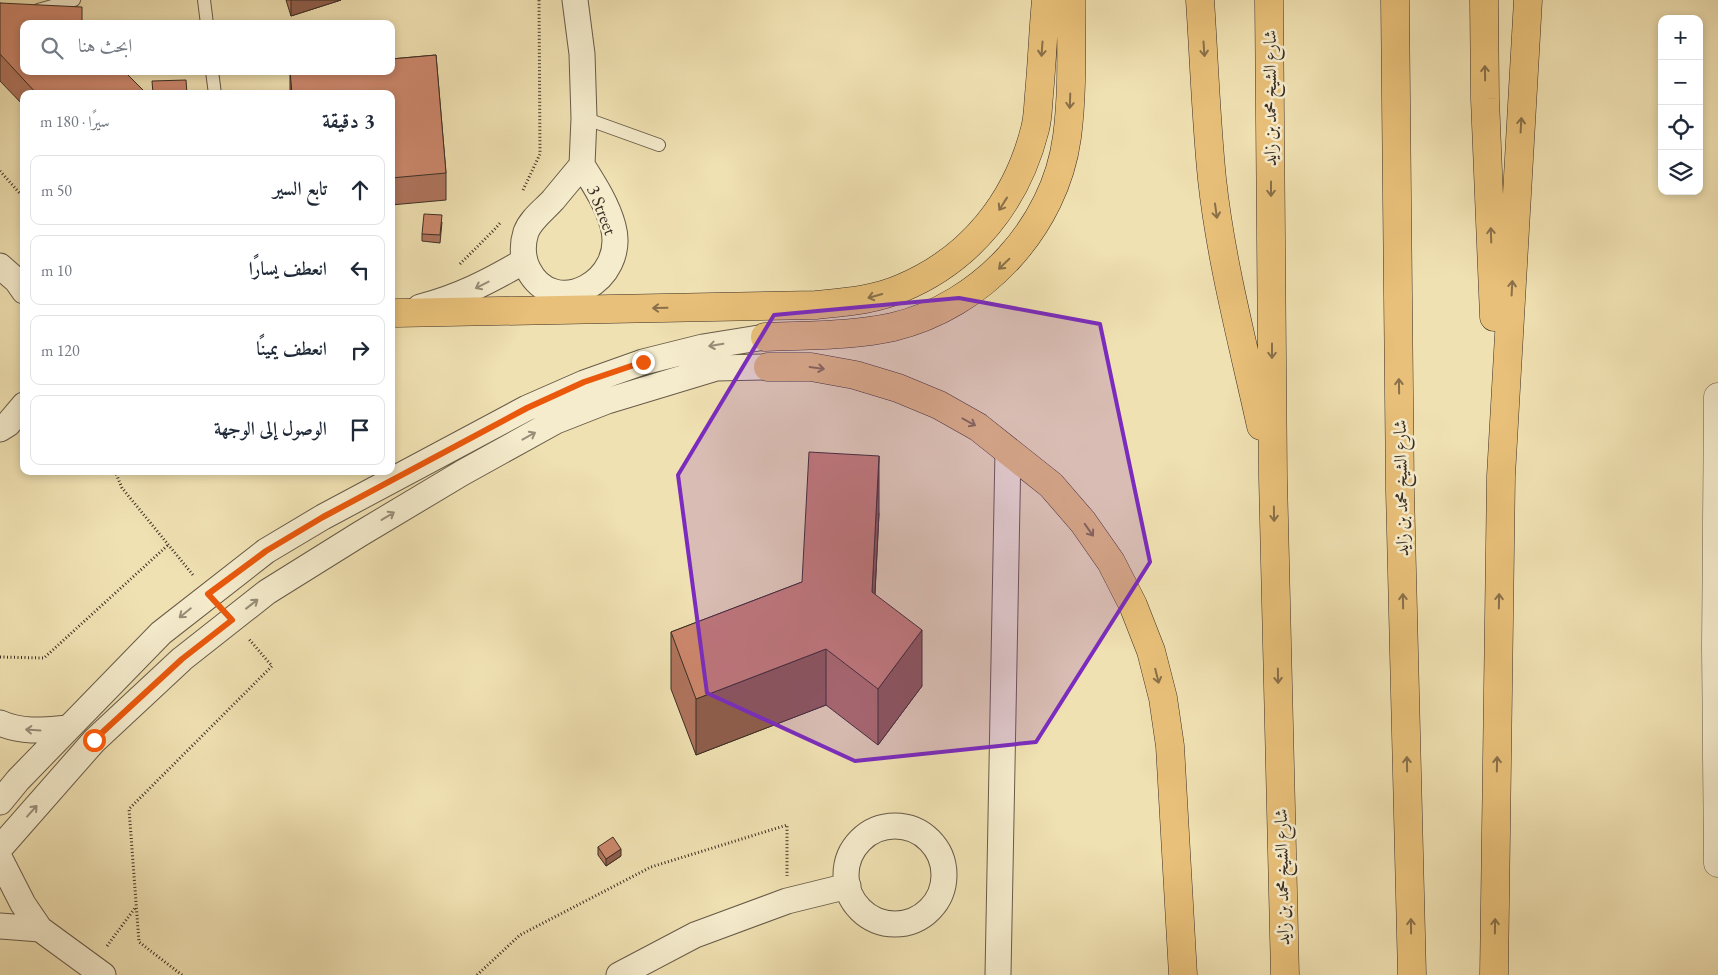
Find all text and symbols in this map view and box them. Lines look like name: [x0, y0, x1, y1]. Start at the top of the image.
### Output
map controls: [1658, 15, 1703, 195]
button: +: [1658, 15, 1703, 60]
search box: [20, 20, 395, 75]
street label: شارع الشيخ محمد بن زايد: [1258, 30, 1286, 166]
text: ابحث هنا: [78, 33, 132, 58]
icon: search: [38, 34, 66, 62]
one-way arrow: [1038, 40, 1047, 56]
one-way arrow: [1199, 40, 1208, 56]
button: −: [1658, 60, 1703, 105]
one-way arrow: [1480, 65, 1489, 81]
one-way arrow: [1065, 93, 1074, 109]
button: locate: [1658, 105, 1703, 150]
text: 3 دقيقة: [322, 107, 375, 134]
text: سيرًا · 180 m: [40, 111, 110, 132]
one-way arrow: [1516, 118, 1525, 134]
button: layers: [1658, 150, 1703, 195]
text: تابع السير: [273, 176, 327, 201]
icon: ahead: [346, 176, 374, 204]
text: 50 m: [41, 180, 72, 201]
one-way arrow: [1266, 180, 1276, 196]
street label: 3 Street: [582, 182, 623, 238]
one-way arrow: [998, 196, 1008, 210]
one-way arrow: [1212, 202, 1222, 218]
one-way arrow: [1486, 227, 1495, 243]
text: انعطف يسارًا: [249, 256, 327, 281]
icon: left: [346, 256, 374, 284]
one-way arrow: [997, 258, 1010, 270]
text: 10 m: [41, 260, 72, 281]
one-way arrow: [1507, 280, 1516, 296]
one-way arrow: [475, 281, 490, 290]
one-way arrow: [867, 292, 883, 302]
one-way arrow: [653, 303, 669, 313]
text: انعطف يمينًا: [256, 336, 327, 361]
icon: right: [346, 336, 374, 364]
text: 120 m: [41, 340, 80, 361]
one-way arrow: [709, 340, 725, 350]
one-way arrow: [1267, 342, 1277, 359]
route end: [632, 351, 655, 374]
one-way arrow: [808, 364, 824, 374]
one-way arrow: [1394, 379, 1404, 395]
text: الوصول إلى الوجهة: [214, 416, 327, 441]
icon: arrive: [346, 416, 374, 444]
one-way arrow: [961, 418, 976, 427]
street label: شارع الشيخ محمد بن زايد: [1388, 419, 1418, 557]
one-way arrow: [522, 431, 537, 441]
one-way arrow: [1269, 505, 1279, 521]
one-way arrow: [381, 511, 395, 521]
one-way arrow: [1084, 523, 1094, 537]
one-way arrow: [1398, 594, 1408, 610]
one-way arrow: [1494, 594, 1504, 610]
one-way arrow: [245, 599, 259, 609]
one-way arrow: [179, 607, 192, 618]
one-way arrow: [1153, 668, 1163, 684]
one-way arrow: [1273, 668, 1283, 684]
one-way arrow: [26, 725, 42, 734]
route start: [83, 729, 106, 752]
one-way arrow: [1402, 756, 1412, 772]
one-way arrow: [1492, 756, 1502, 772]
one-way arrow: [26, 804, 38, 817]
street label: شارع الشيخ محمد بن زايد: [1269, 808, 1299, 946]
one-way arrow: [1406, 919, 1416, 935]
one-way arrow: [1490, 919, 1500, 935]

